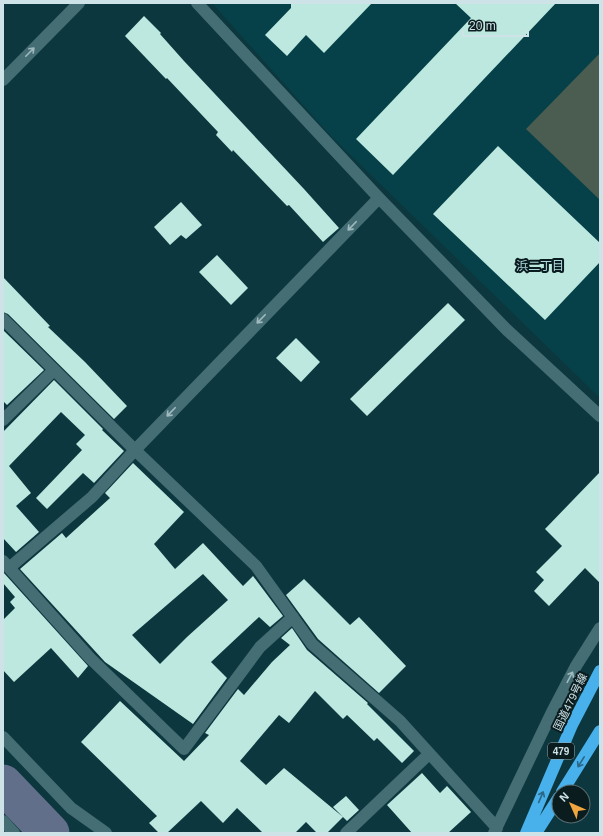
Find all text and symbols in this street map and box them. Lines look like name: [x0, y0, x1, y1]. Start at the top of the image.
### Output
scale bar: [463, 12, 528, 38]
text: 20 m: [469, 19, 496, 33]
one-way arrow: [25, 47, 35, 57]
one-way arrow: [347, 221, 357, 231]
district label: 浜二丁目: [516, 259, 564, 273]
one-way arrow: [257, 314, 266, 324]
one-way arrow: [166, 407, 176, 417]
street label: 国道479号線: [551, 671, 589, 733]
one-way arrow: [567, 671, 574, 683]
road number: 479: [548, 743, 574, 759]
one-way arrow: [577, 756, 585, 768]
north arrow: [551, 784, 591, 824]
text: N: [557, 790, 571, 804]
one-way arrow: [538, 792, 545, 804]

